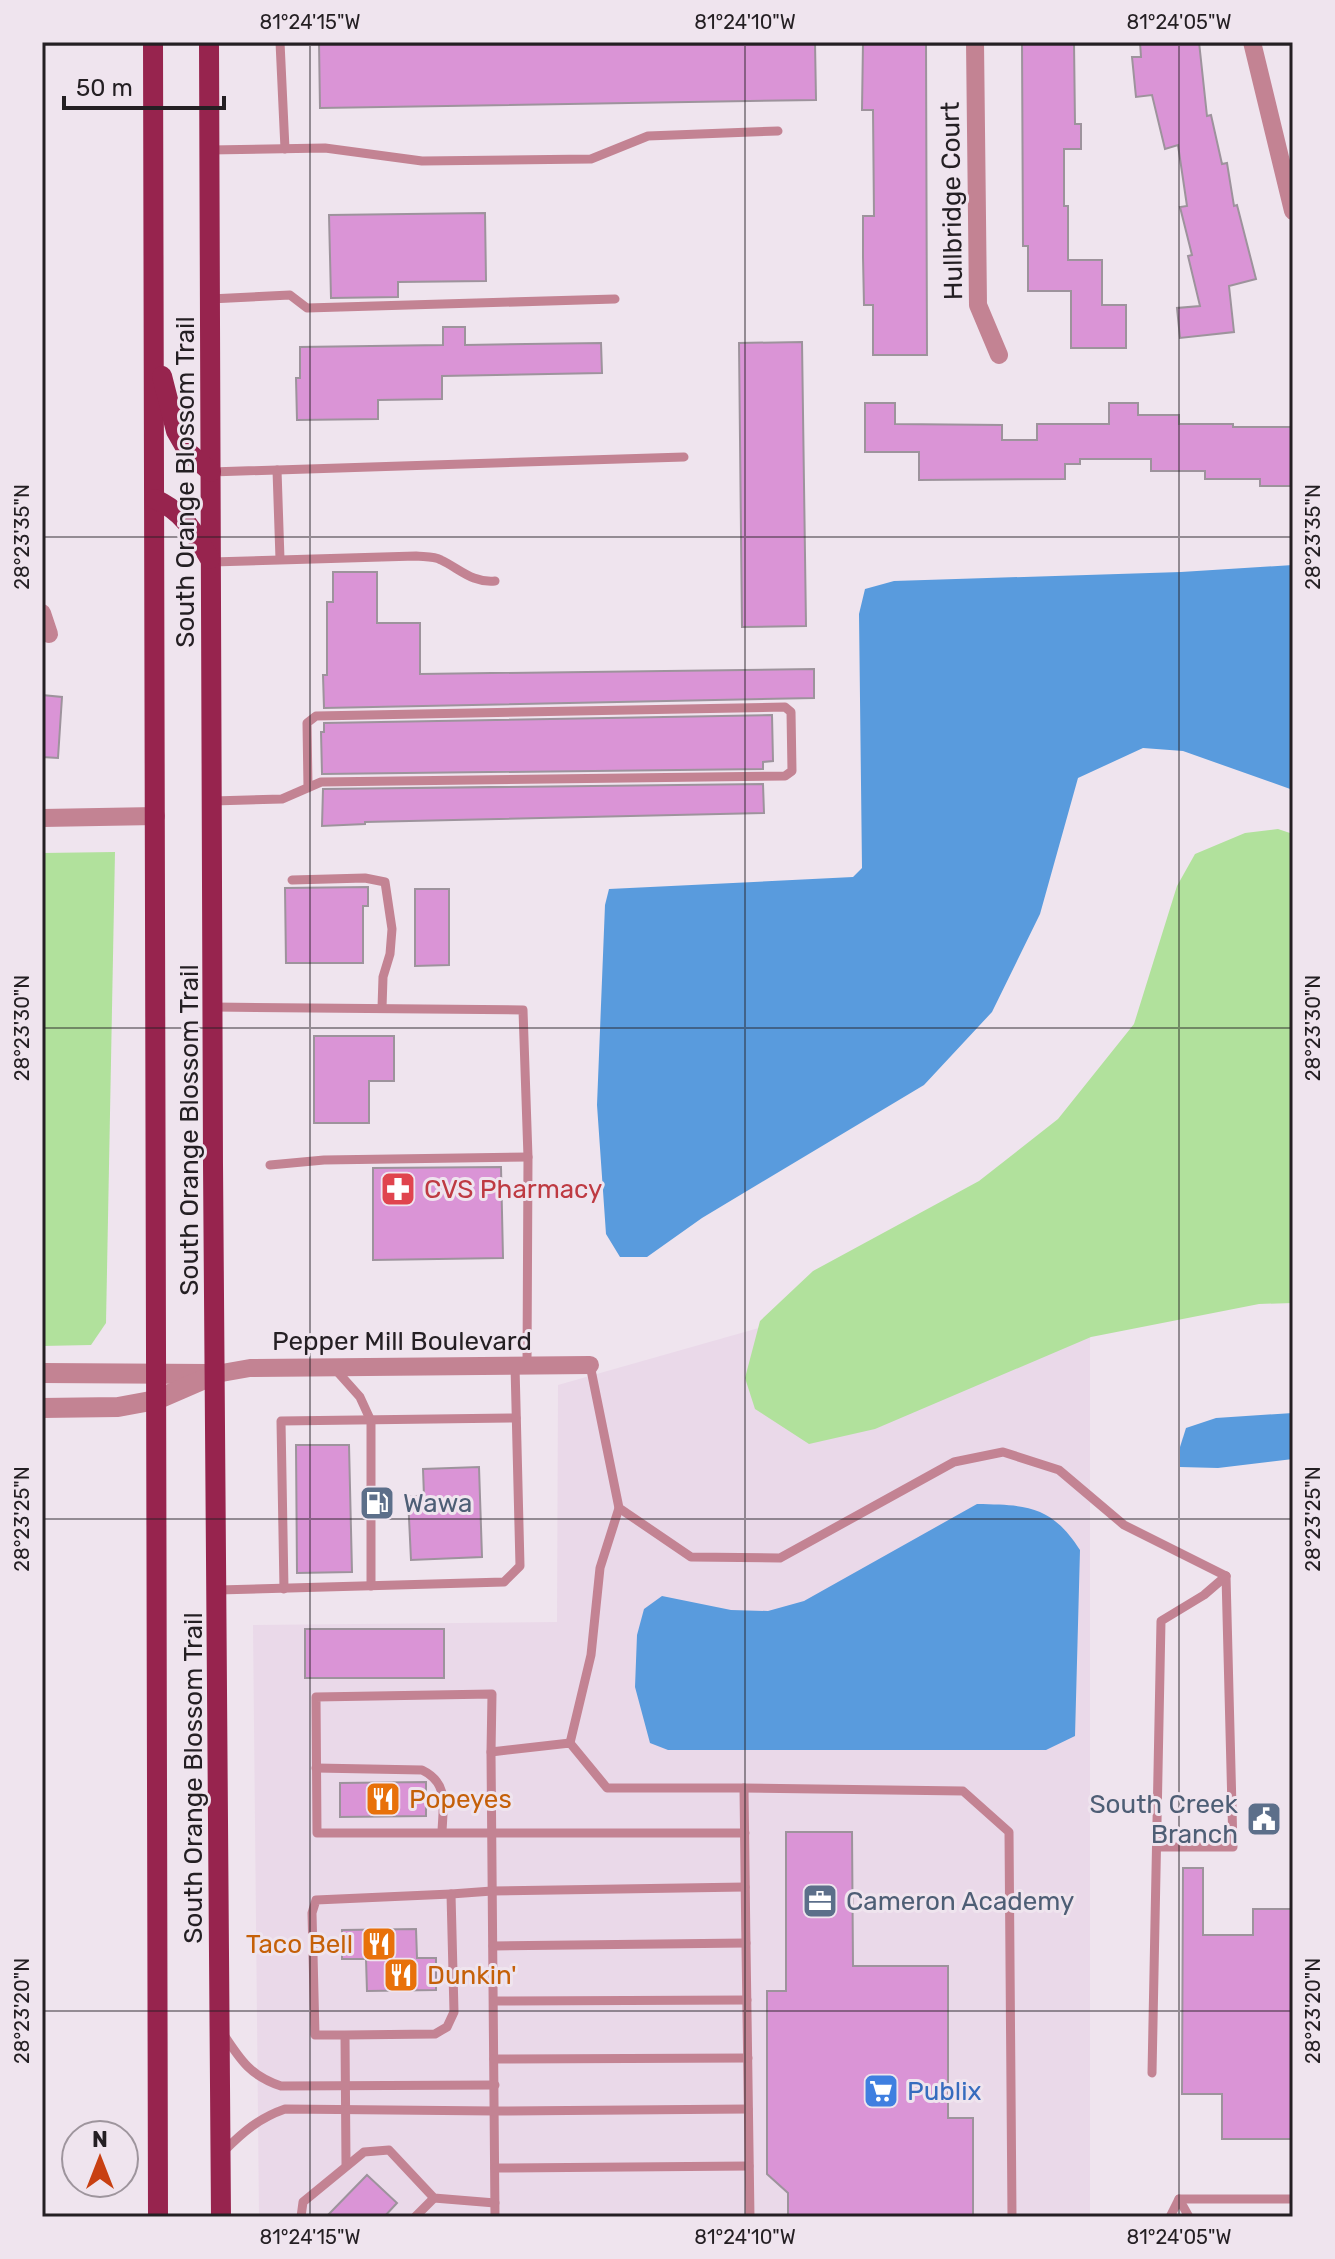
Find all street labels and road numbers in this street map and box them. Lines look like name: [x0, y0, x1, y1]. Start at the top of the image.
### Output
street label: Hullbridge Court: [935, 102, 969, 300]
street label: South Orange Blossom Trail: [170, 316, 201, 648]
street label: South Orange Blossom Trail: [174, 964, 205, 1296]
street label: Pepper Mill Boulevard: [272, 1326, 532, 1357]
street label: South Orange Blossom Trail: [178, 1612, 209, 1944]

